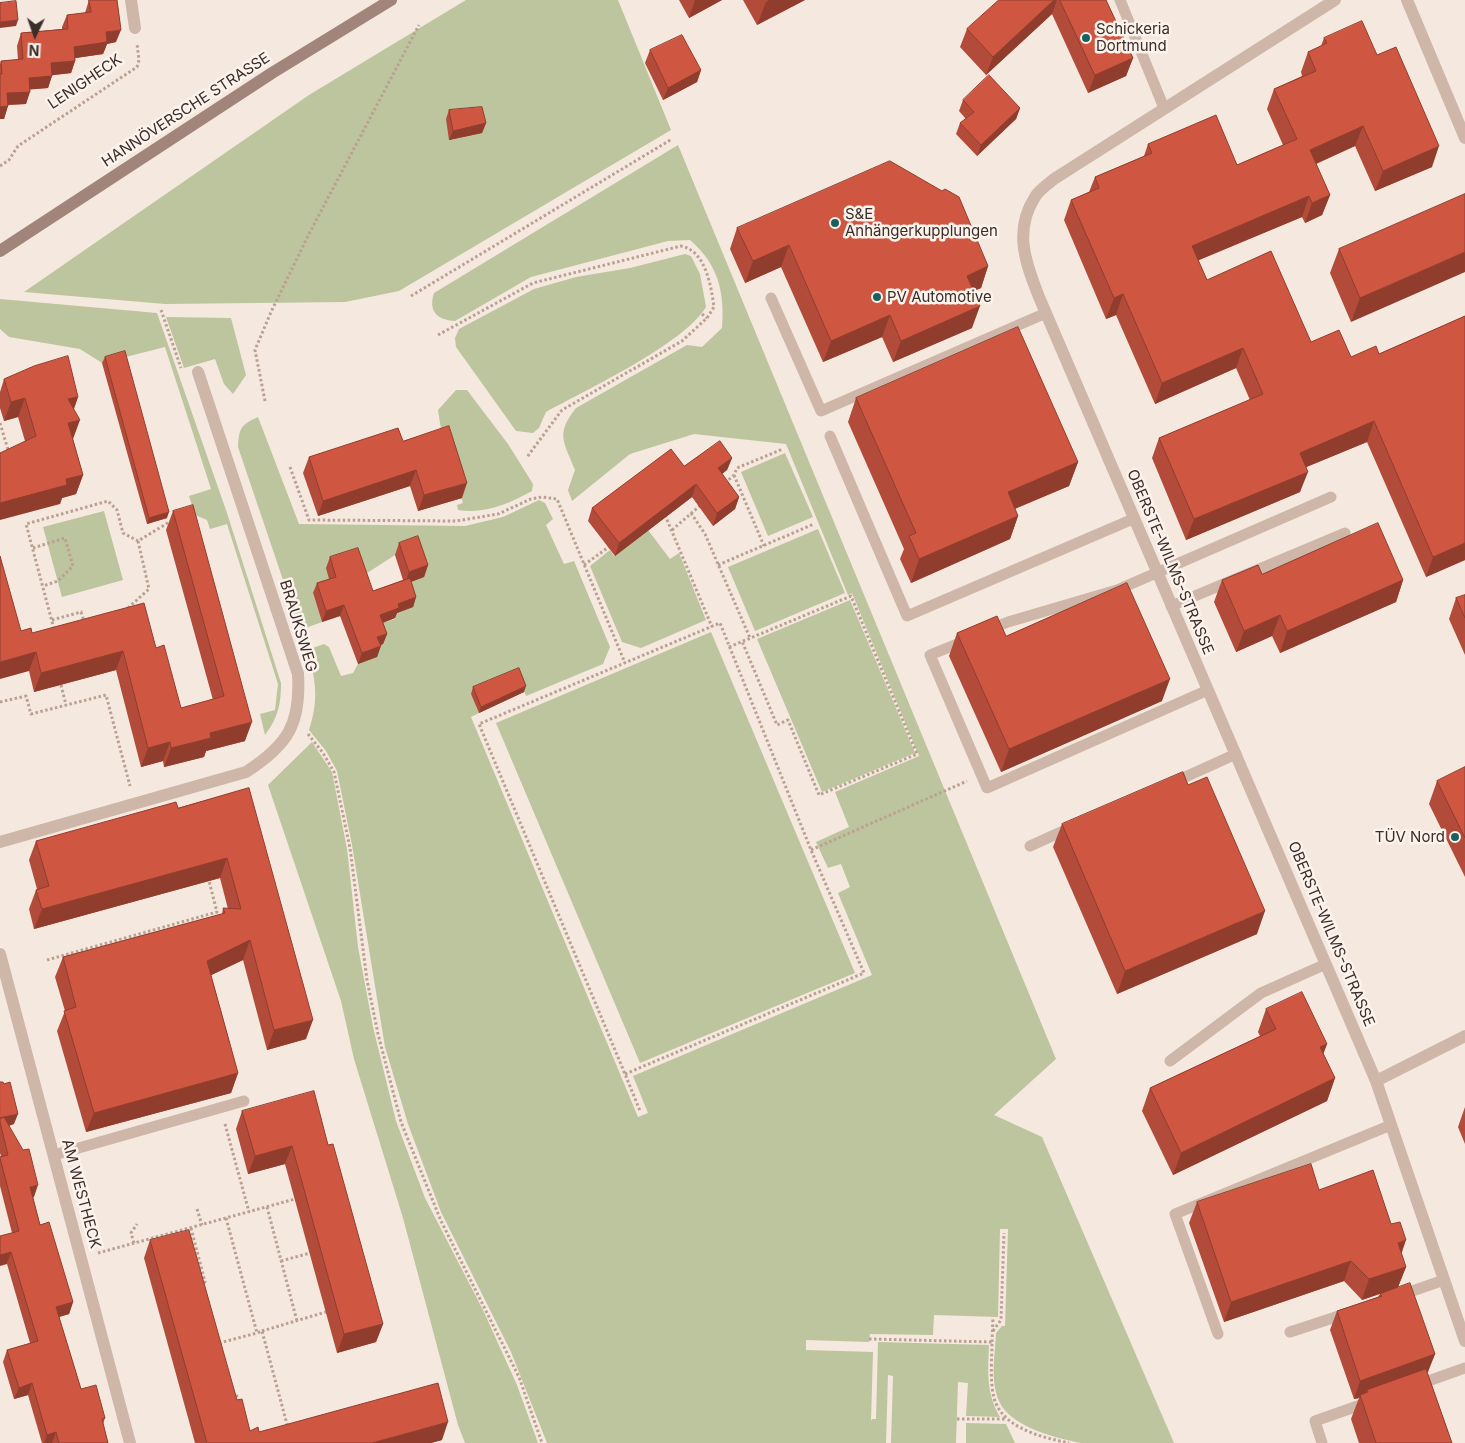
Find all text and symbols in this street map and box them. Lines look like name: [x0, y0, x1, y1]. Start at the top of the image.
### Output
north arrow: [10, 10, 60, 60]
place label: Schickeria Dortmund: [1096, 20, 1170, 55]
marker: Schickeria Dortmund: [1080, 32, 1092, 44]
text: N: [28, 42, 40, 59]
street label: HANNÖVERSCHE STRASSE: [99, 49, 273, 171]
street label: LENIGHECK: [45, 51, 125, 113]
place label: S&E Anhängerkupplungen: [845, 205, 998, 240]
marker: S&E Anhängerkupplungen: [829, 217, 841, 229]
place label: PV Automotive: [887, 288, 992, 306]
marker: PV Automotive: [871, 291, 883, 303]
street label: OBERSTE-WILMS-STRASSE: [1123, 467, 1217, 657]
street label: BRAUKSWEG: [275, 578, 321, 674]
place label: TÜV Nord: [1375, 828, 1445, 846]
marker: TÜV Nord: [1449, 831, 1461, 843]
street label: OBERSTE-WILMS-STRASSE: [1284, 839, 1378, 1029]
street label: AM WESTHECK: [58, 1137, 104, 1251]

